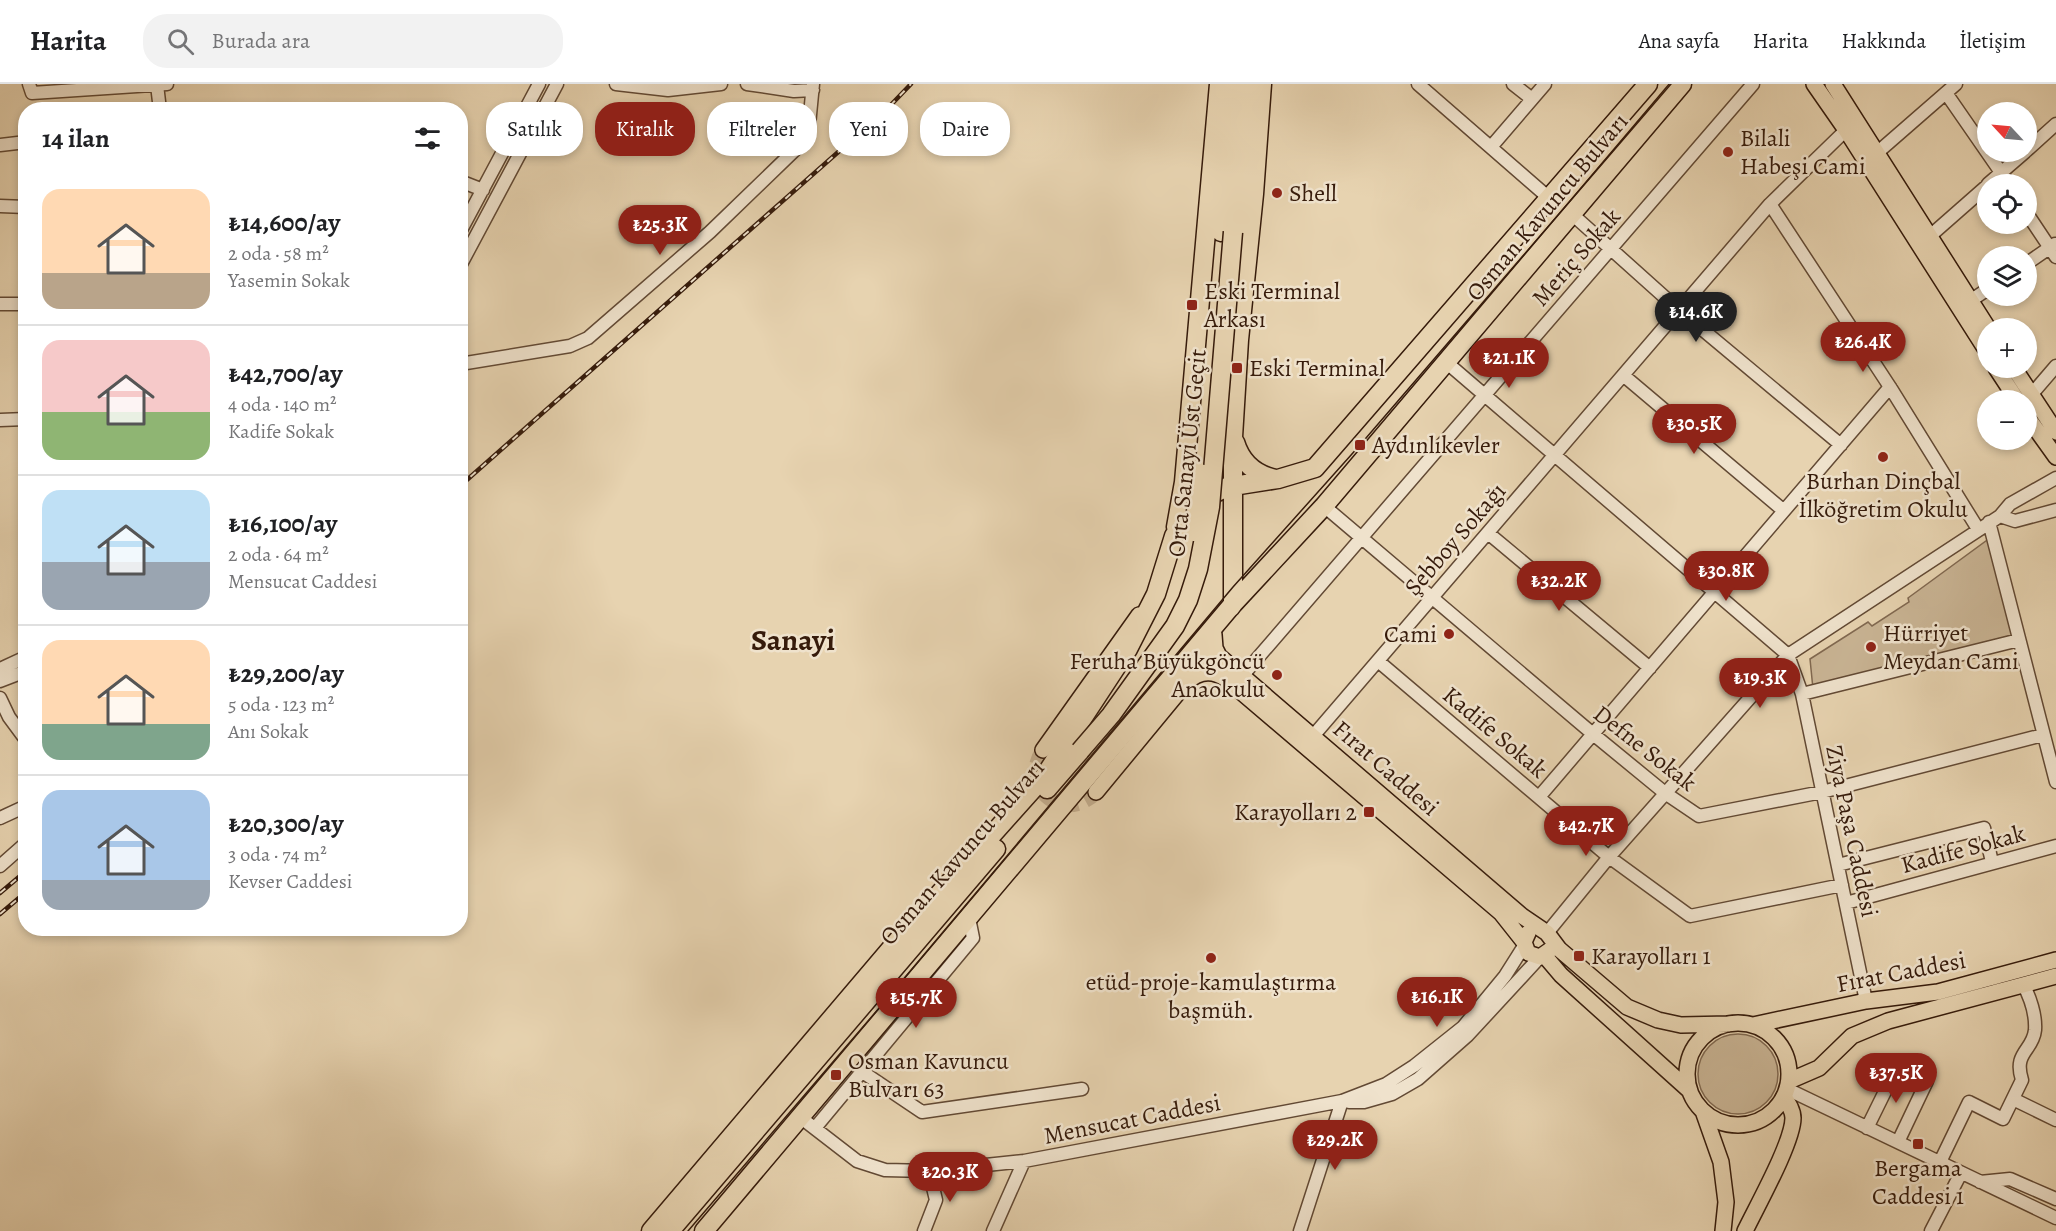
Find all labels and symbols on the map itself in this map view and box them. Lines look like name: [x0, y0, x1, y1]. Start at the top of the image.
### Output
north arrow: [1977, 102, 2037, 162]
street label: Osman Kavuncu Bulvarı: [1459, 106, 1635, 308]
place label: Bilali Habeşi Cami: [1740, 122, 1866, 182]
marker: Bilali Habeşi Cami: [1721, 145, 1735, 159]
place label: Shell: [1289, 177, 1337, 209]
marker: Shell: [1270, 186, 1284, 200]
street label: Meriç Sokak: [1524, 201, 1628, 313]
pin: ₺25.3K: [611, 205, 709, 256]
place label: Eski Terminal Arkası: [1203, 275, 1340, 335]
pin: ₺14.6K: [1647, 292, 1745, 343]
marker: Eski Terminal Arkası: [1185, 298, 1199, 312]
pin: ₺26.4K: [1814, 322, 1912, 373]
pin: ₺21.1K: [1460, 338, 1558, 389]
street label: Orta Sanayi Üst Geçit: [1160, 347, 1214, 559]
place label: Eski Terminal: [1249, 352, 1385, 384]
marker: Eski Terminal: [1230, 361, 1244, 375]
pin: ₺30.5K: [1645, 404, 1743, 455]
place label: Aydınlıkevler: [1371, 429, 1500, 461]
marker: Aydınlıkevler: [1353, 438, 1367, 452]
marker: Burhan Dinçbal İlköğretim Okulu: [1876, 450, 1890, 464]
place label: Burhan Dinçbal İlköğretim Okulu: [1798, 465, 1968, 525]
street label: Şebboy Sokağı: [1397, 476, 1513, 602]
pin: ₺30.8K: [1677, 551, 1775, 602]
pin: ₺32.2K: [1510, 561, 1608, 612]
place label: Hürriyet Meydan Cami: [1883, 617, 2019, 677]
place label: Cami: [1384, 618, 1437, 650]
district label: Sanayi: [751, 620, 835, 660]
marker: Cami: [1442, 627, 1456, 641]
marker: Hürriyet Meydan Cami: [1864, 640, 1878, 654]
place label: Feruha Büyükgöncü Anaokulu: [1069, 645, 1265, 705]
pin: ₺19.3K: [1711, 658, 1809, 709]
marker: Feruha Büyükgöncü Anaokulu: [1270, 668, 1284, 682]
street label: Kadife Sokak: [1436, 679, 1554, 785]
street label: Defne Sokak: [1587, 698, 1703, 799]
street label: Fırat Caddesi: [1326, 713, 1446, 823]
street label: Ziya Paşa Caddesi: [1818, 742, 1886, 920]
street label: Osman Kavuncu Bulvarı: [872, 752, 1052, 952]
place label: Karayolları 2: [1234, 796, 1357, 828]
marker: Karayolları 2: [1362, 805, 1376, 819]
pin: ₺42.7K: [1537, 806, 1635, 857]
street label: Kadife Sokak: [1897, 817, 2029, 881]
place label: Karayolları 1: [1591, 940, 1711, 972]
street label: Fırat Caddesi: [1834, 944, 1968, 1000]
marker: Karayolları 1: [1572, 949, 1586, 963]
marker: etüd-proje-kamulaştırma başmüh.: [1204, 951, 1218, 965]
place label: etüd-proje-kamulaştırma başmüh.: [1086, 966, 1337, 1026]
pin: ₺16.1K: [1388, 977, 1486, 1028]
pin: ₺15.7K: [867, 978, 965, 1029]
place label: Osman Kavuncu Bulvarı 63: [848, 1045, 1009, 1105]
pin: ₺37.5K: [1847, 1053, 1945, 1104]
marker: Osman Kavuncu Bulvarı 63: [829, 1068, 843, 1082]
street label: Mensucat Caddesi: [1041, 1086, 1223, 1152]
pin: ₺29.2K: [1286, 1120, 1384, 1171]
marker: Bergama Caddesi 1: [1911, 1137, 1925, 1151]
pin: ₺20.3K: [901, 1152, 999, 1203]
place label: Bergama Caddesi 1: [1872, 1152, 1964, 1212]

